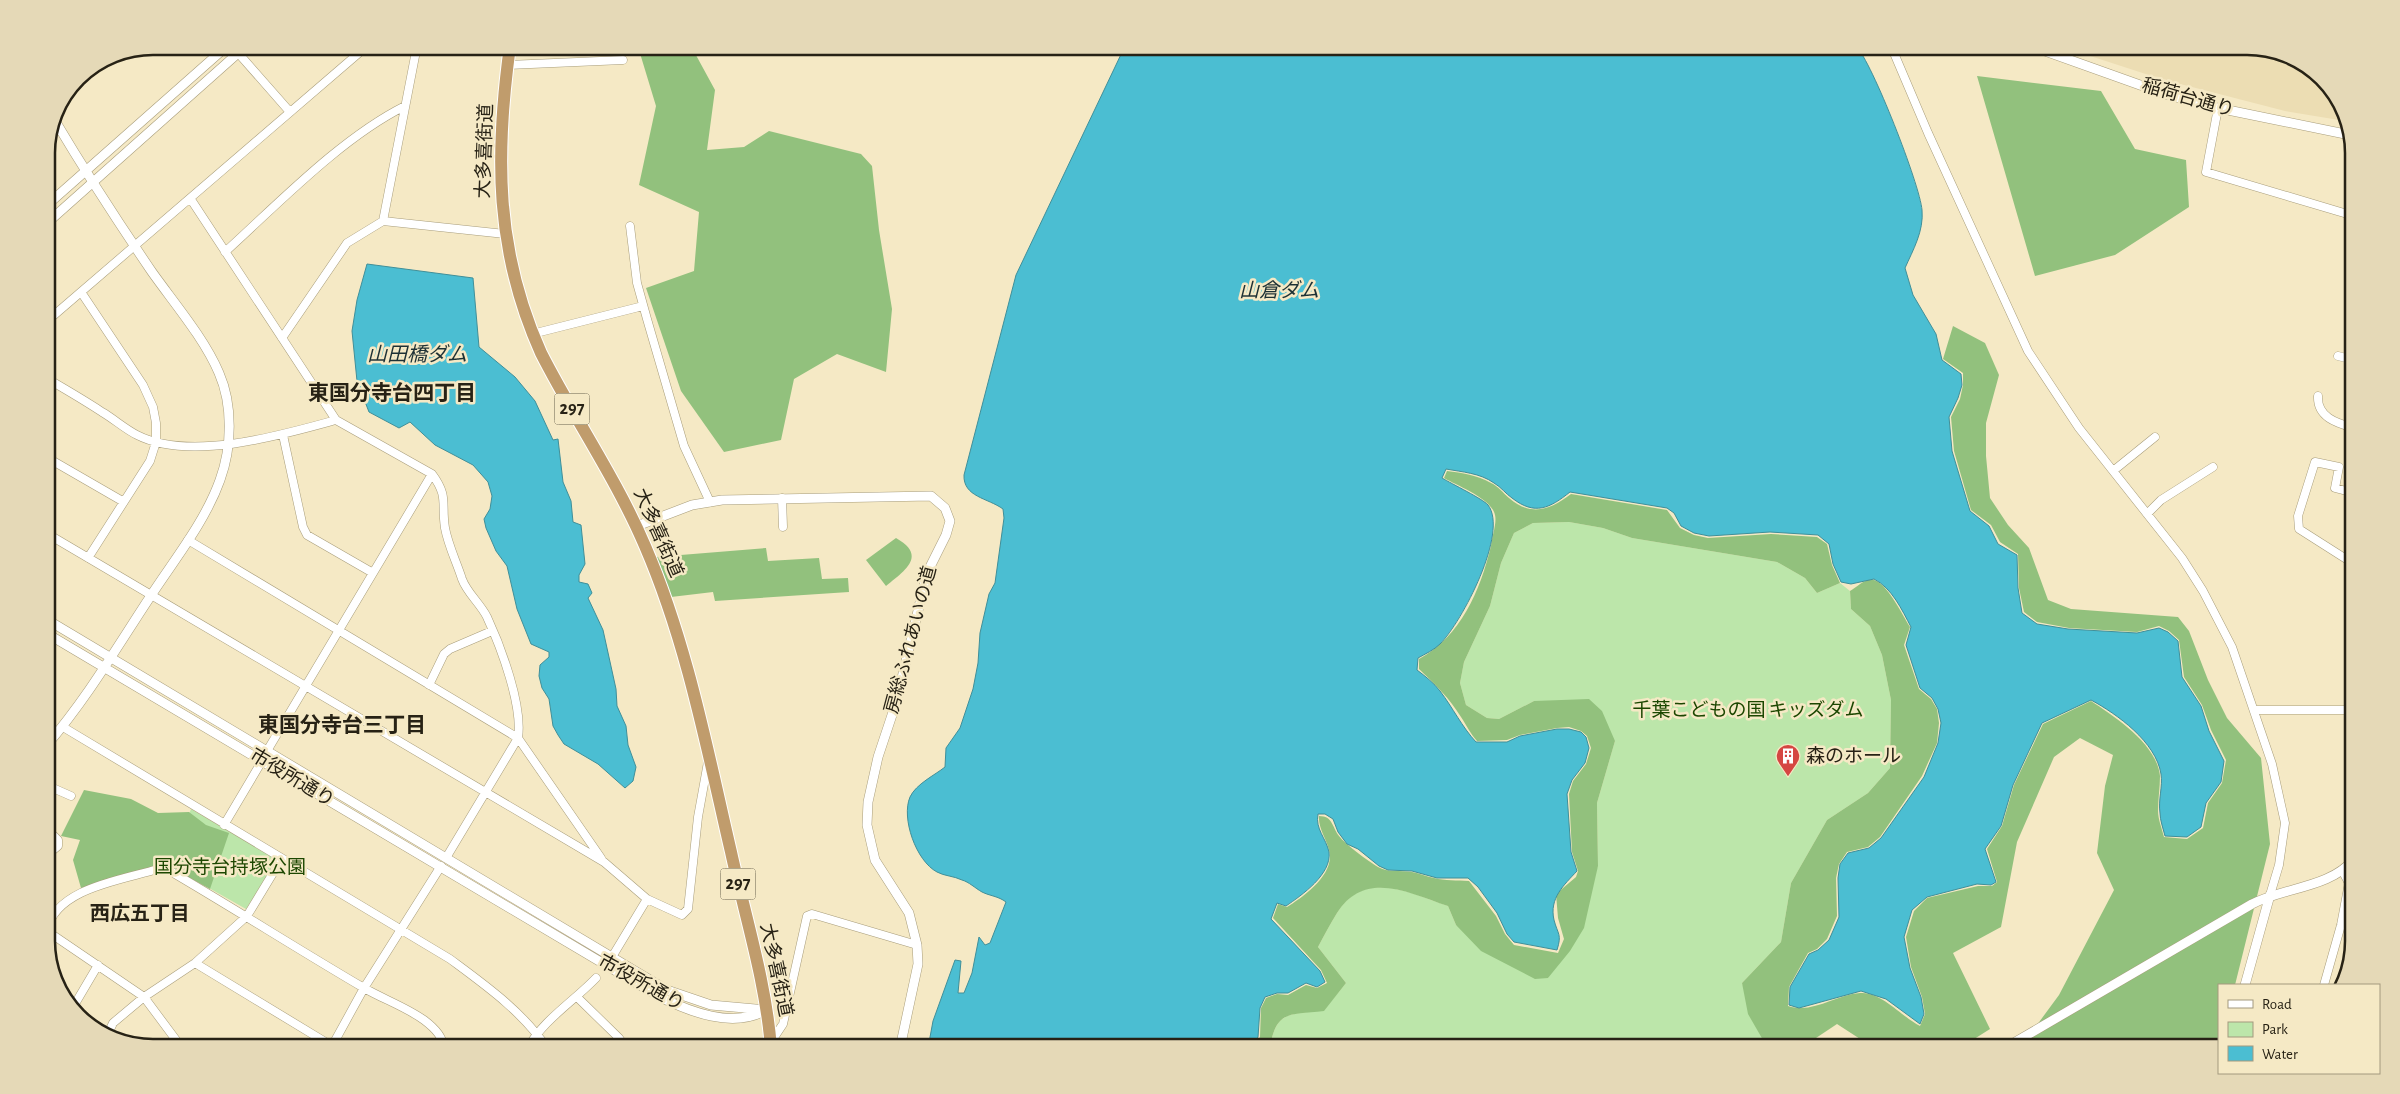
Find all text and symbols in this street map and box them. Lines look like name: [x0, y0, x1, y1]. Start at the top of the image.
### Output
street label: 稲荷台通り: [2140, 74, 2237, 120]
street label: 大多喜街道: [472, 103, 496, 199]
water label: 山倉ダム: [1239, 280, 1319, 301]
water label: 山田橋ダム: [367, 344, 467, 365]
district label: 東国分寺台四丁目: [308, 382, 476, 404]
road number: 297: [554, 394, 590, 424]
street label: 大多喜街道: [630, 485, 688, 580]
street label: 房総ふれあいの道: [881, 564, 940, 716]
park label: 千葉こどもの国 キッズダム: [1632, 699, 1864, 720]
district label: 東国分寺台三丁目: [258, 714, 426, 736]
building icon: 森のホール: [1775, 743, 1801, 777]
street label: 市役所通り: [246, 744, 339, 811]
place label: 森のホール: [1806, 745, 1901, 766]
park label: 国分寺台持塚公園: [154, 856, 306, 877]
road number: 297: [720, 869, 756, 900]
district label: 西広五丁目: [90, 903, 190, 924]
street label: 大多喜街道: [757, 921, 797, 1018]
street label: 市役所通り: [595, 950, 688, 1014]
legend: [2218, 984, 2380, 1074]
text: Road: [2262, 997, 2292, 1012]
text: Park: [2262, 1022, 2288, 1037]
text: Water: [2262, 1047, 2298, 1062]

